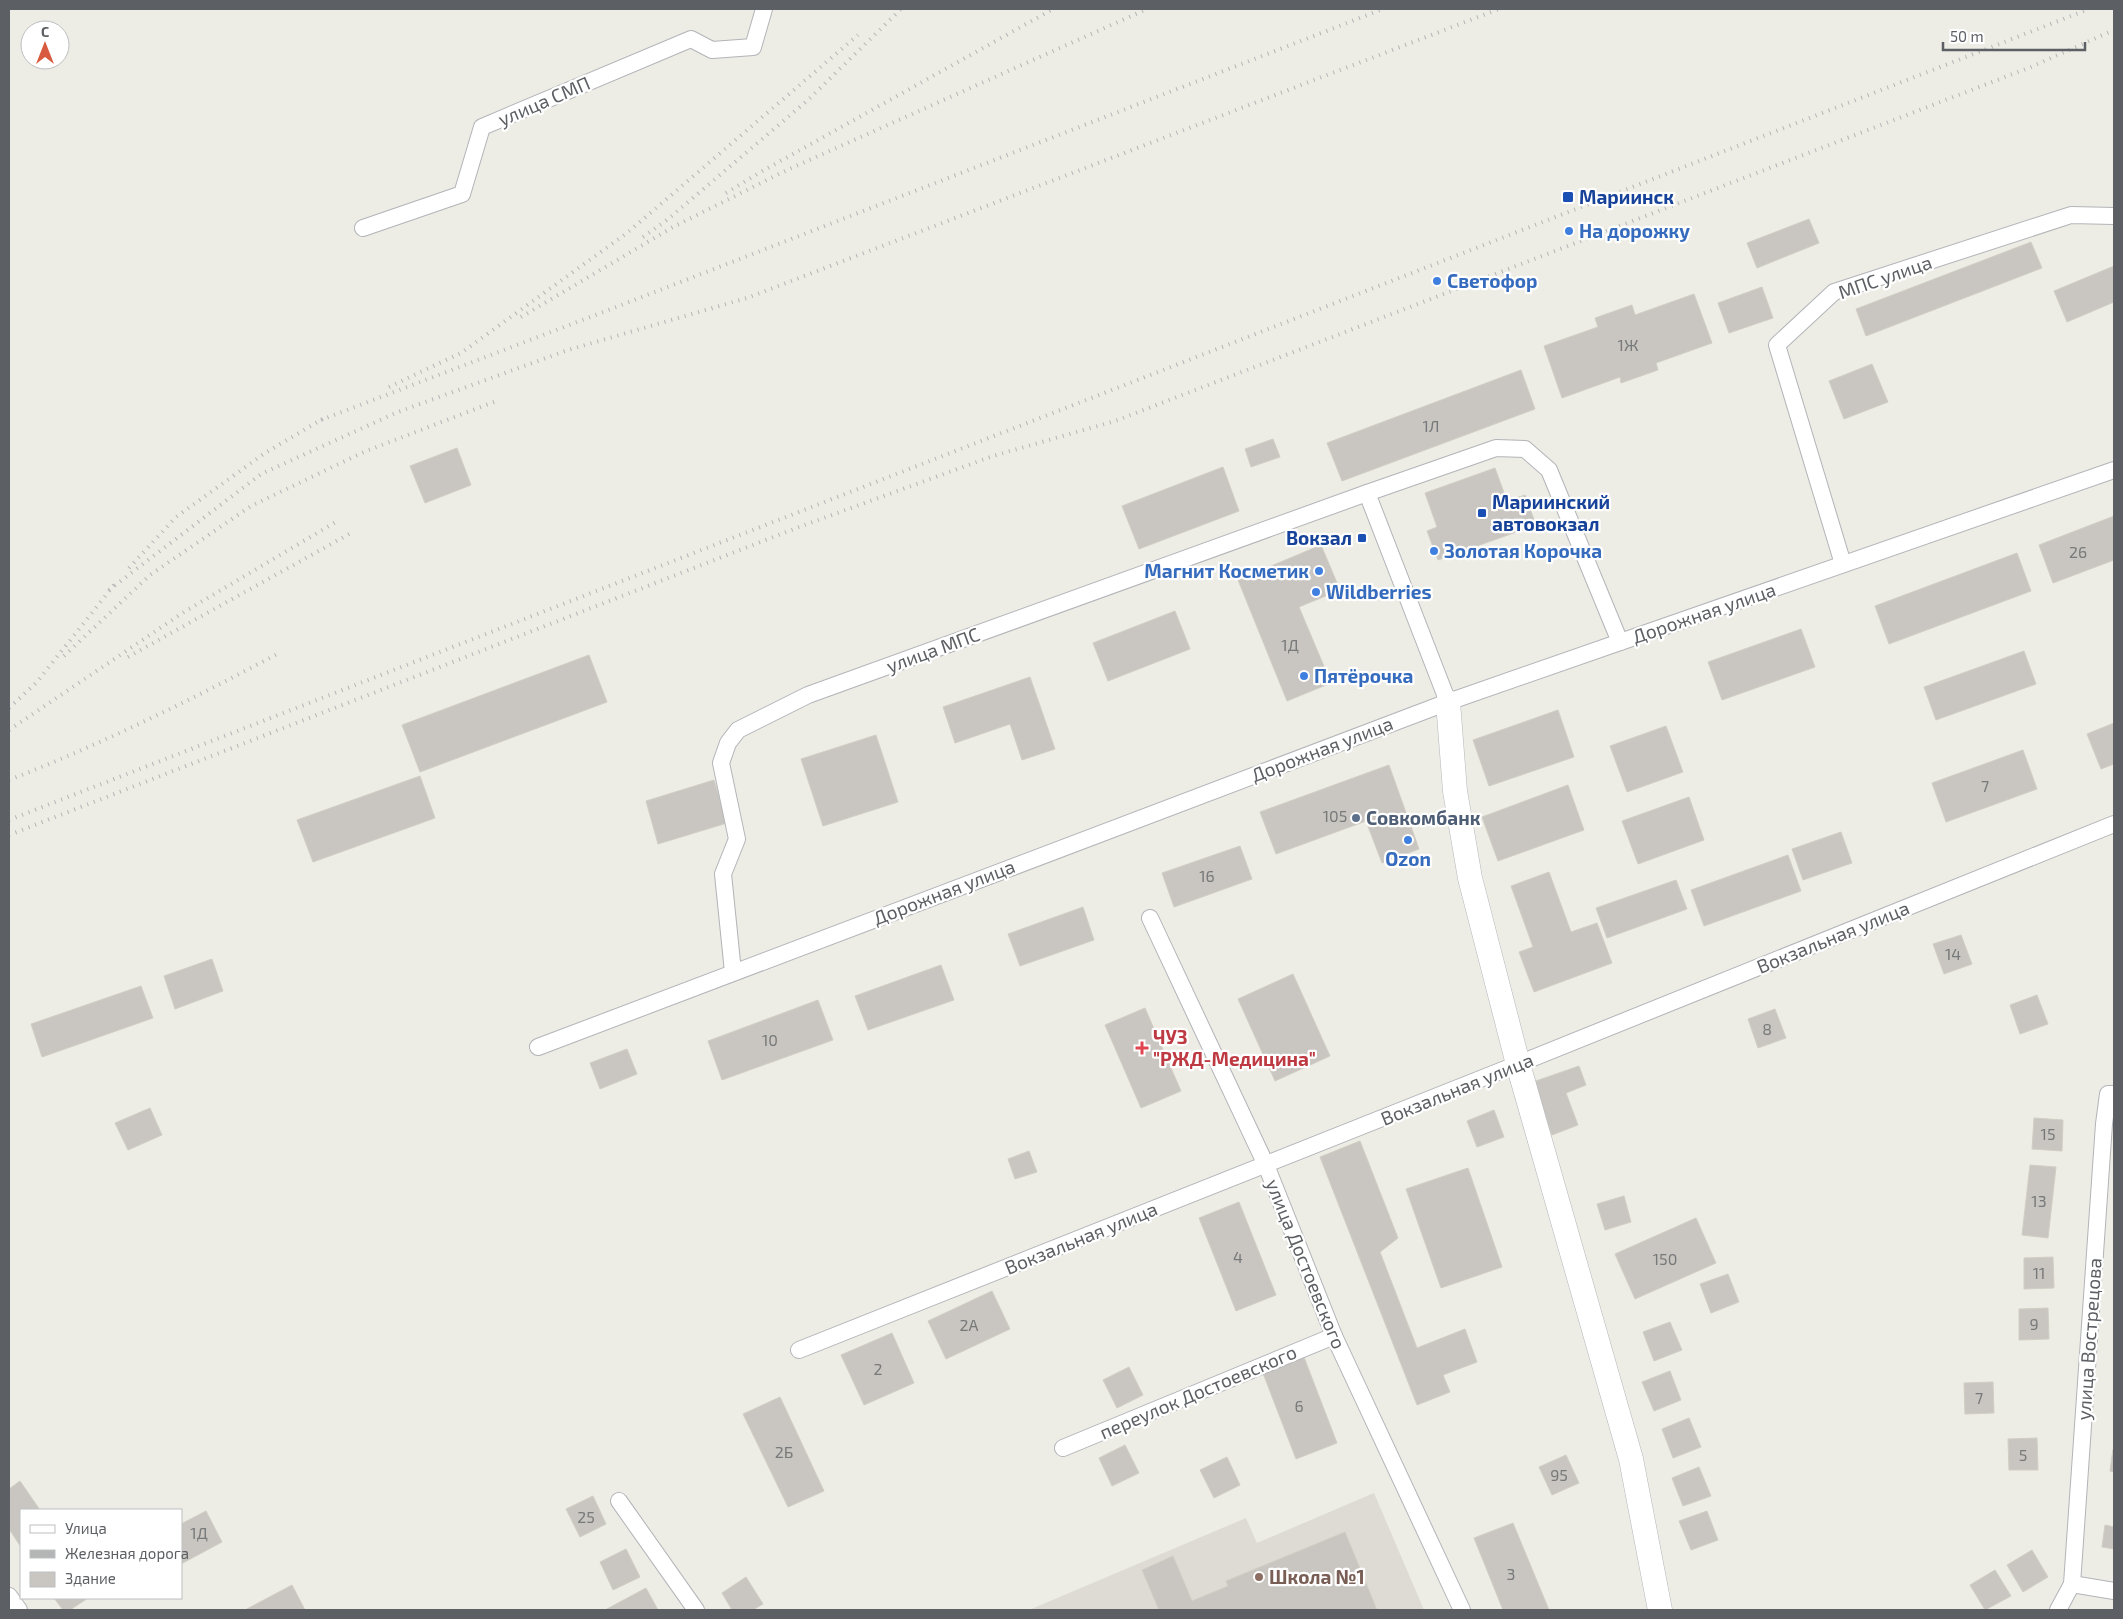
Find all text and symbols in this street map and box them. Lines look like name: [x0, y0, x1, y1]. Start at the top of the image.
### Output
north arrow: [20, 20, 70, 70]
scale bar: [1943, 20, 2086, 52]
text: С: [41, 23, 49, 40]
text: 50 m: [1950, 27, 1984, 45]
street label: улица СМП: [494, 71, 594, 131]
place label: Мариинск: [1579, 185, 1674, 208]
marker: Мариинск: [1561, 190, 1575, 204]
place label: На дорожку: [1579, 219, 1690, 242]
marker: На дорожку: [1563, 225, 1575, 237]
street label: МПС улица: [1835, 250, 1935, 304]
place label: Светофор: [1447, 269, 1537, 292]
marker: Светофор: [1431, 275, 1443, 287]
house number: 1Ж: [1618, 335, 1639, 354]
house number: 1Л: [1423, 416, 1439, 435]
place label: Мариинский автовокзал: [1492, 490, 1610, 535]
marker: Мариинский автовокзал: [1476, 507, 1488, 519]
place label: Вокзал: [1286, 526, 1352, 549]
marker: Вокзал: [1356, 532, 1368, 544]
place label: Золотая Корочка: [1444, 539, 1602, 562]
house number: 26: [2069, 542, 2087, 561]
marker: Золотая Корочка: [1428, 545, 1440, 557]
place label: Магнит Косметик: [1144, 559, 1309, 582]
marker: Магнит Косметик: [1313, 565, 1325, 577]
street label: Дорожная улица: [1629, 577, 1779, 649]
place label: Wildberries: [1326, 580, 1432, 603]
marker: Wildberries: [1310, 586, 1322, 598]
street label: улица МПС: [883, 622, 983, 678]
house number: 1Д: [1281, 635, 1299, 654]
place label: Пятёрочка: [1314, 664, 1413, 687]
marker: Пятёрочка: [1298, 670, 1310, 682]
street label: Дорожная улица: [1248, 711, 1396, 787]
house number: 7: [1981, 776, 1989, 795]
house number: 105: [1323, 806, 1347, 825]
place label: Совкомбанк: [1366, 806, 1481, 829]
marker: Совкомбанк: [1350, 812, 1362, 824]
marker: Ozon: [1402, 834, 1414, 846]
place label: Ozon: [1385, 847, 1431, 870]
street label: Дорожная улица: [870, 854, 1018, 930]
house number: 16: [1199, 866, 1215, 885]
street label: Вокзальная улица: [1753, 895, 1913, 979]
house number: 14: [1945, 944, 1961, 963]
house number: 8: [1762, 1019, 1772, 1038]
place label: ЧУЗ "РЖД-Медицина": [1153, 1025, 1316, 1070]
house number: 10: [762, 1030, 778, 1049]
marker: ЧУЗ "РЖД-Медицина": [1135, 1041, 1149, 1055]
street label: Вокзальная улица: [1377, 1047, 1537, 1131]
house number: 15: [2041, 1124, 2055, 1143]
street label: улица Достоевского: [1261, 1175, 1351, 1353]
house number: 13: [2031, 1191, 2047, 1210]
street label: Вокзальная улица: [1001, 1196, 1161, 1280]
house number: 4: [1233, 1247, 1243, 1266]
house number: 150: [1653, 1249, 1677, 1268]
street label: улица Вострецова: [2071, 1257, 2107, 1421]
house number: 11: [2033, 1263, 2045, 1282]
house number: 9: [2029, 1314, 2039, 1333]
house number: 2А: [960, 1315, 979, 1334]
street label: переулок Достоевского: [1096, 1340, 1300, 1444]
house number: 2: [874, 1359, 883, 1378]
house number: 7: [1975, 1388, 1983, 1407]
house number: 6: [1294, 1396, 1304, 1415]
house number: 2Б: [775, 1442, 793, 1461]
house number: 5: [2019, 1445, 2027, 1464]
house number: 95: [1550, 1465, 1568, 1484]
house number: 25: [577, 1507, 595, 1526]
legend: [20, 1509, 182, 1599]
text: Улица: [65, 1519, 107, 1537]
house number: 1Д: [190, 1523, 208, 1542]
text: Железная дорога: [65, 1544, 189, 1562]
house number: 3: [1507, 1564, 1515, 1583]
place label: Школа №1: [1269, 1565, 1365, 1588]
text: Здание: [65, 1569, 116, 1587]
marker: Школа №1: [1253, 1571, 1265, 1583]

